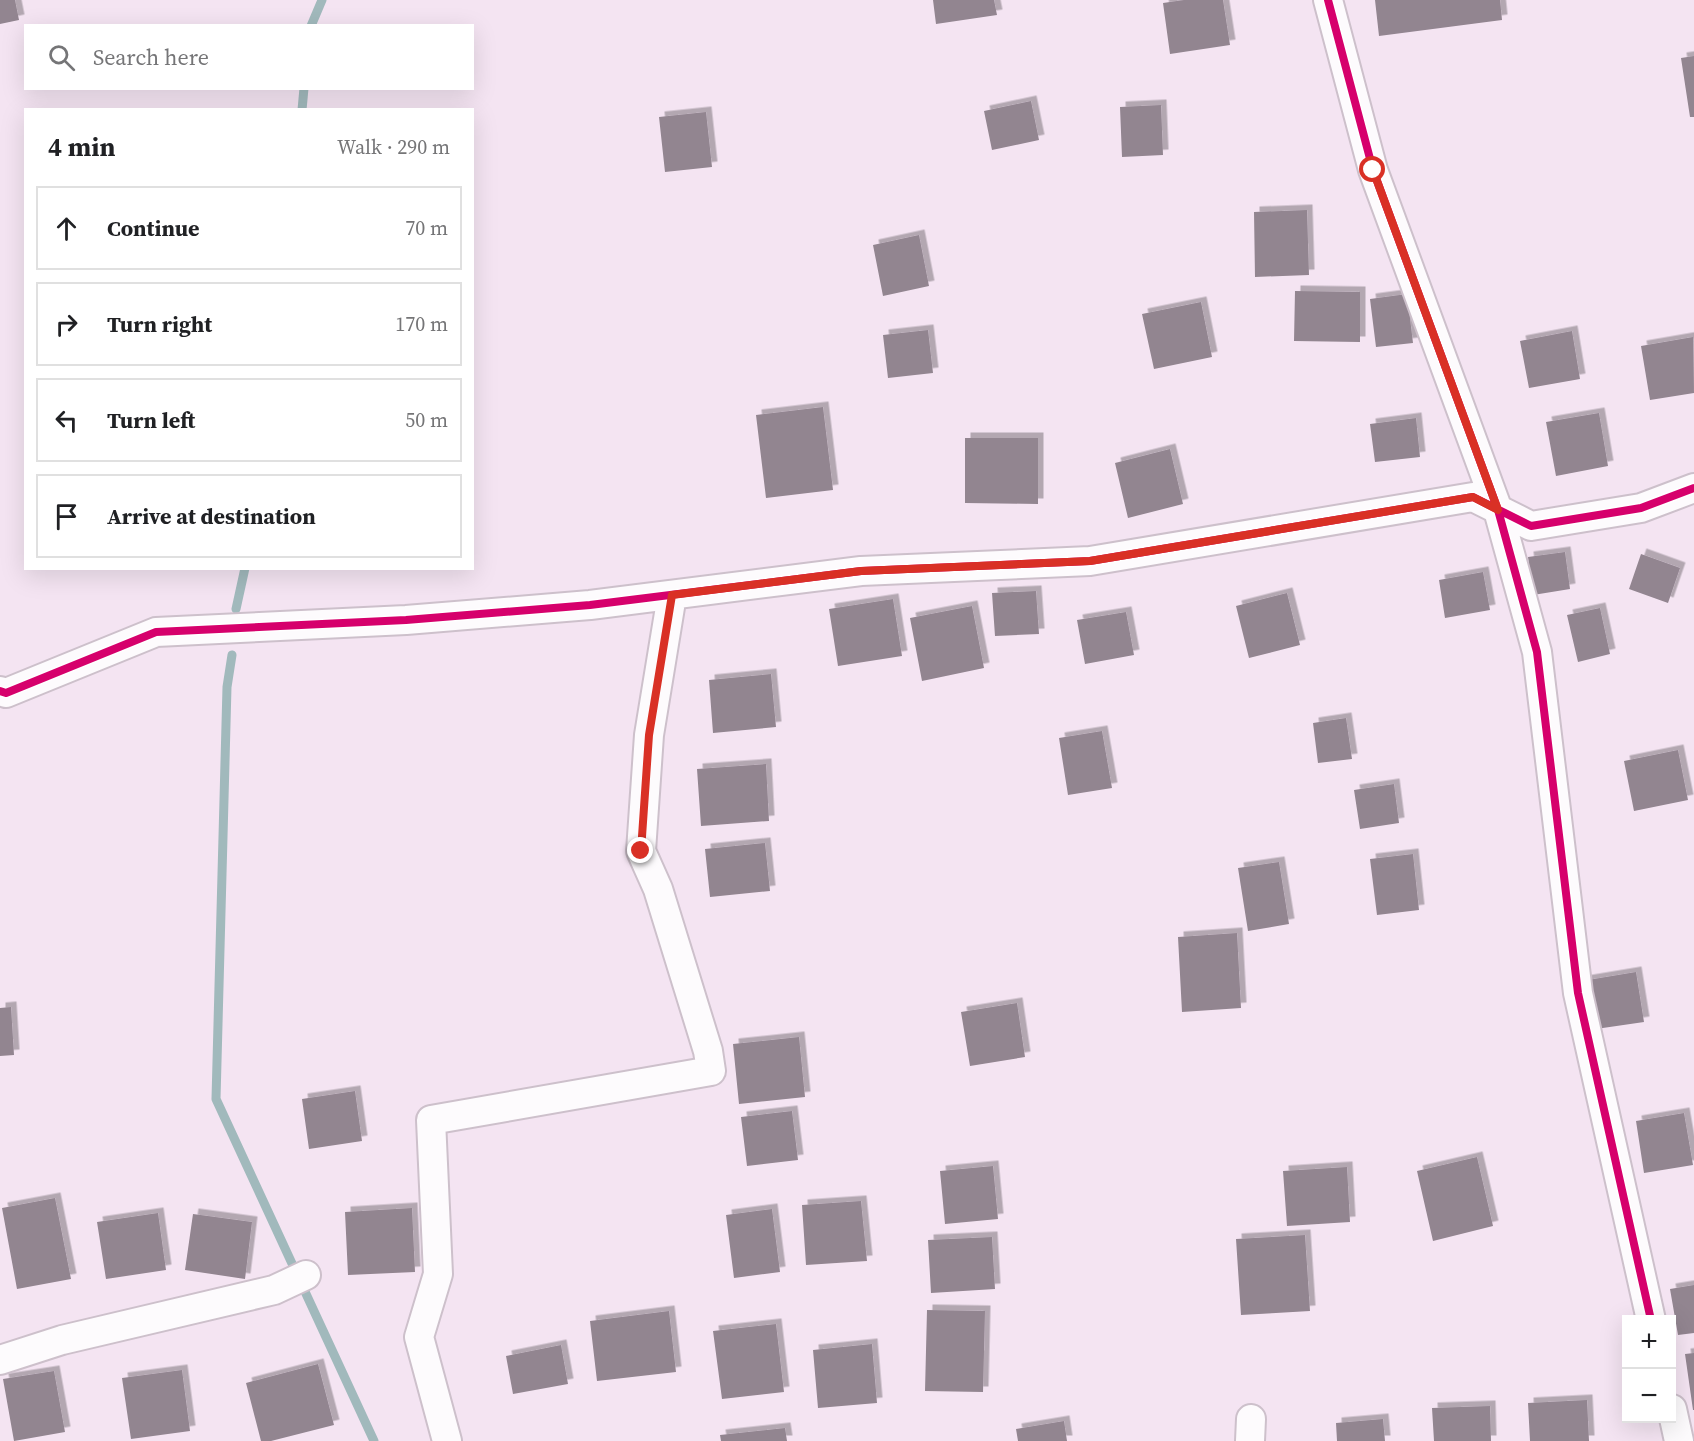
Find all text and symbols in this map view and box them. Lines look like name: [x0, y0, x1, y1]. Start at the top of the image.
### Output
search box: [24, 24, 474, 90]
icon: search: [45, 41, 78, 74]
text: Search here: [93, 42, 209, 72]
text: 4 min: [48, 129, 115, 165]
text: Walk · 290 m: [337, 133, 450, 161]
route start: [1359, 156, 1385, 182]
icon: ahead: [50, 212, 83, 245]
text: Continue: [107, 213, 200, 243]
text: 70 m: [405, 214, 448, 242]
icon: right: [50, 308, 83, 341]
text: Turn right: [107, 309, 212, 339]
text: 170 m: [395, 310, 448, 338]
icon: left: [50, 404, 83, 437]
text: Turn left: [107, 405, 195, 435]
text: 50 m: [405, 406, 448, 434]
icon: arrive: [50, 500, 83, 533]
text: Arrive at destination: [107, 501, 316, 531]
route end: [627, 837, 653, 863]
map controls: [1622, 1315, 1676, 1423]
button: +: [1622, 1315, 1676, 1369]
button: −: [1622, 1369, 1676, 1423]

